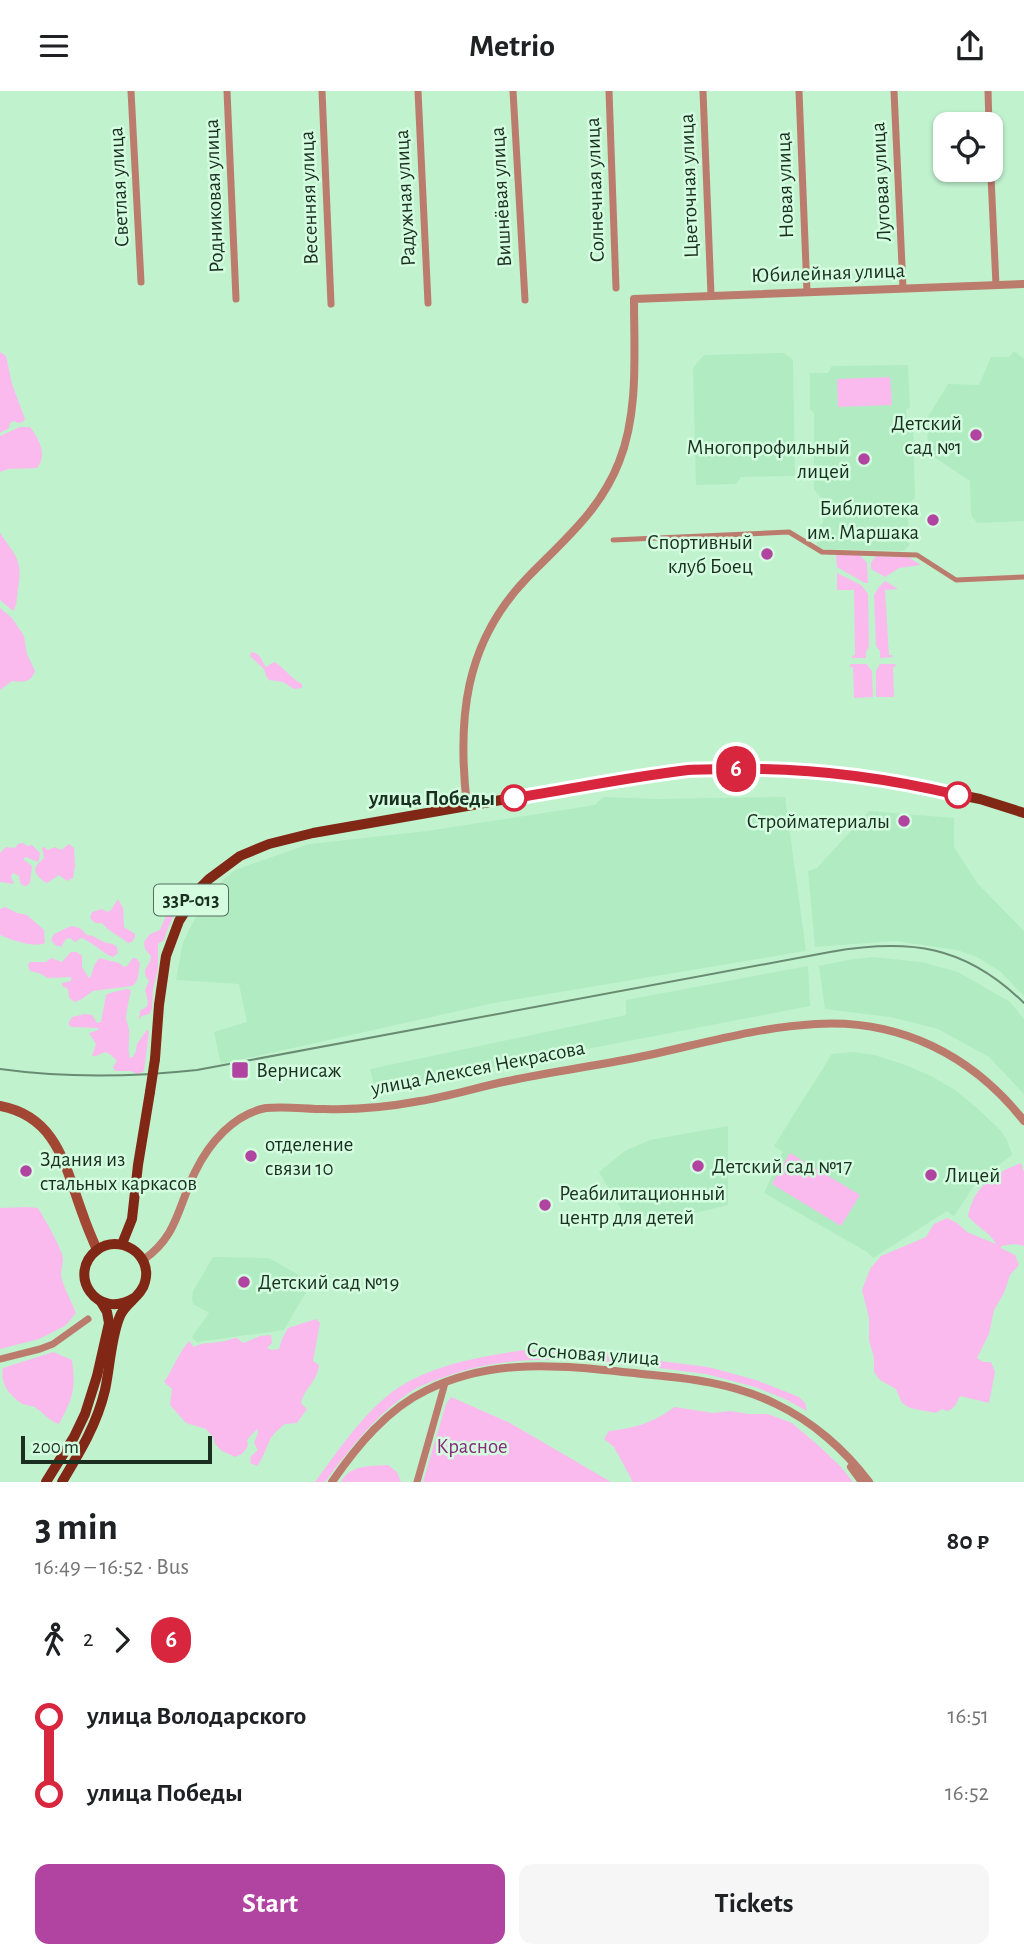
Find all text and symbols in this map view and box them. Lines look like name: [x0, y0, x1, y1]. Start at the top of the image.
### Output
icon: menu: [35, 27, 73, 65]
icon: share: [951, 27, 989, 65]
text: Metrio: [469, 30, 555, 62]
map controls: [933, 112, 1003, 182]
button: locate: [933, 112, 1003, 182]
street label: Цветочная улица: [676, 113, 702, 259]
street label: Солнечная улица: [582, 117, 608, 263]
street label: Родниковая улица: [201, 118, 227, 273]
street label: Луговая улица: [867, 121, 895, 242]
street label: Светлая улица: [105, 126, 133, 248]
street label: Вишнёвая улица: [487, 126, 515, 268]
street label: Радужная улица: [391, 129, 419, 267]
street label: Весенняя улица: [296, 130, 322, 265]
street label: Новая улица: [773, 131, 797, 239]
street label: Юбилейная улица: [751, 260, 906, 286]
place label: Детский сад №1: [891, 413, 962, 458]
marker: Детский сад №1: [968, 427, 984, 443]
place label: Многопрофильный лицей: [686, 437, 850, 482]
marker: Многопрофильный лицей: [856, 451, 872, 467]
place label: Библиотека им. Маршака: [807, 498, 919, 543]
marker: Библиотека им. Маршака: [925, 512, 941, 528]
place label: Спортивный клуб Боец: [647, 532, 753, 577]
marker: Спортивный клуб Боец: [759, 546, 775, 562]
line badge: 6: [713, 746, 759, 792]
text: 6: [730, 757, 742, 781]
unlabelled marker: [945, 782, 971, 808]
marker: улица Победы: [501, 785, 527, 811]
place label: улица Победы: [368, 788, 495, 809]
place label: Стройматериалы: [747, 811, 890, 832]
marker: Стройматериалы: [896, 813, 912, 829]
road number: 33Р-013: [154, 885, 228, 915]
street label: улица Алексея Некрасова: [368, 1037, 587, 1099]
marker: Вернисаж: [230, 1060, 250, 1080]
place label: Вернисаж: [256, 1060, 342, 1081]
place label: отделение связи 10: [265, 1134, 353, 1179]
marker: отделение связи 10: [243, 1148, 259, 1164]
place label: Здания из стальных каркасов: [40, 1149, 197, 1194]
place label: Детский сад №17: [712, 1156, 853, 1177]
marker: Детский сад №17: [690, 1158, 706, 1174]
marker: Здания из стальных каркасов: [18, 1163, 34, 1179]
place label: Лицей: [945, 1165, 1000, 1186]
marker: Лицей: [923, 1167, 939, 1183]
place label: Реабилитационный центр для детей: [559, 1183, 725, 1228]
marker: Реабилитационный центр для детей: [537, 1197, 553, 1213]
place label: Детский сад №19: [258, 1272, 399, 1293]
marker: Детский сад №19: [236, 1274, 252, 1290]
street label: Сосновая улица: [526, 1339, 661, 1369]
scale bar: [21, 1433, 212, 1465]
park label: Красное: [436, 1436, 508, 1457]
text: 200 m: [32, 1438, 79, 1457]
text: 3 min: [35, 1509, 118, 1547]
text: 80 ₽: [947, 1528, 989, 1554]
text: 16:49 – 16:52 · Bus: [35, 1556, 189, 1579]
icon: walk: [35, 1621, 73, 1659]
icon: forward: [103, 1621, 141, 1659]
text: 2: [83, 1628, 93, 1651]
text: 6: [165, 1628, 177, 1652]
text: улица Володарского: [87, 1703, 306, 1729]
text: 16:51: [947, 1705, 989, 1728]
text: улица Победы: [87, 1780, 243, 1806]
text: 16:52: [945, 1782, 989, 1805]
button: Start: [35, 1864, 505, 1944]
button: Tickets: [519, 1864, 989, 1944]

